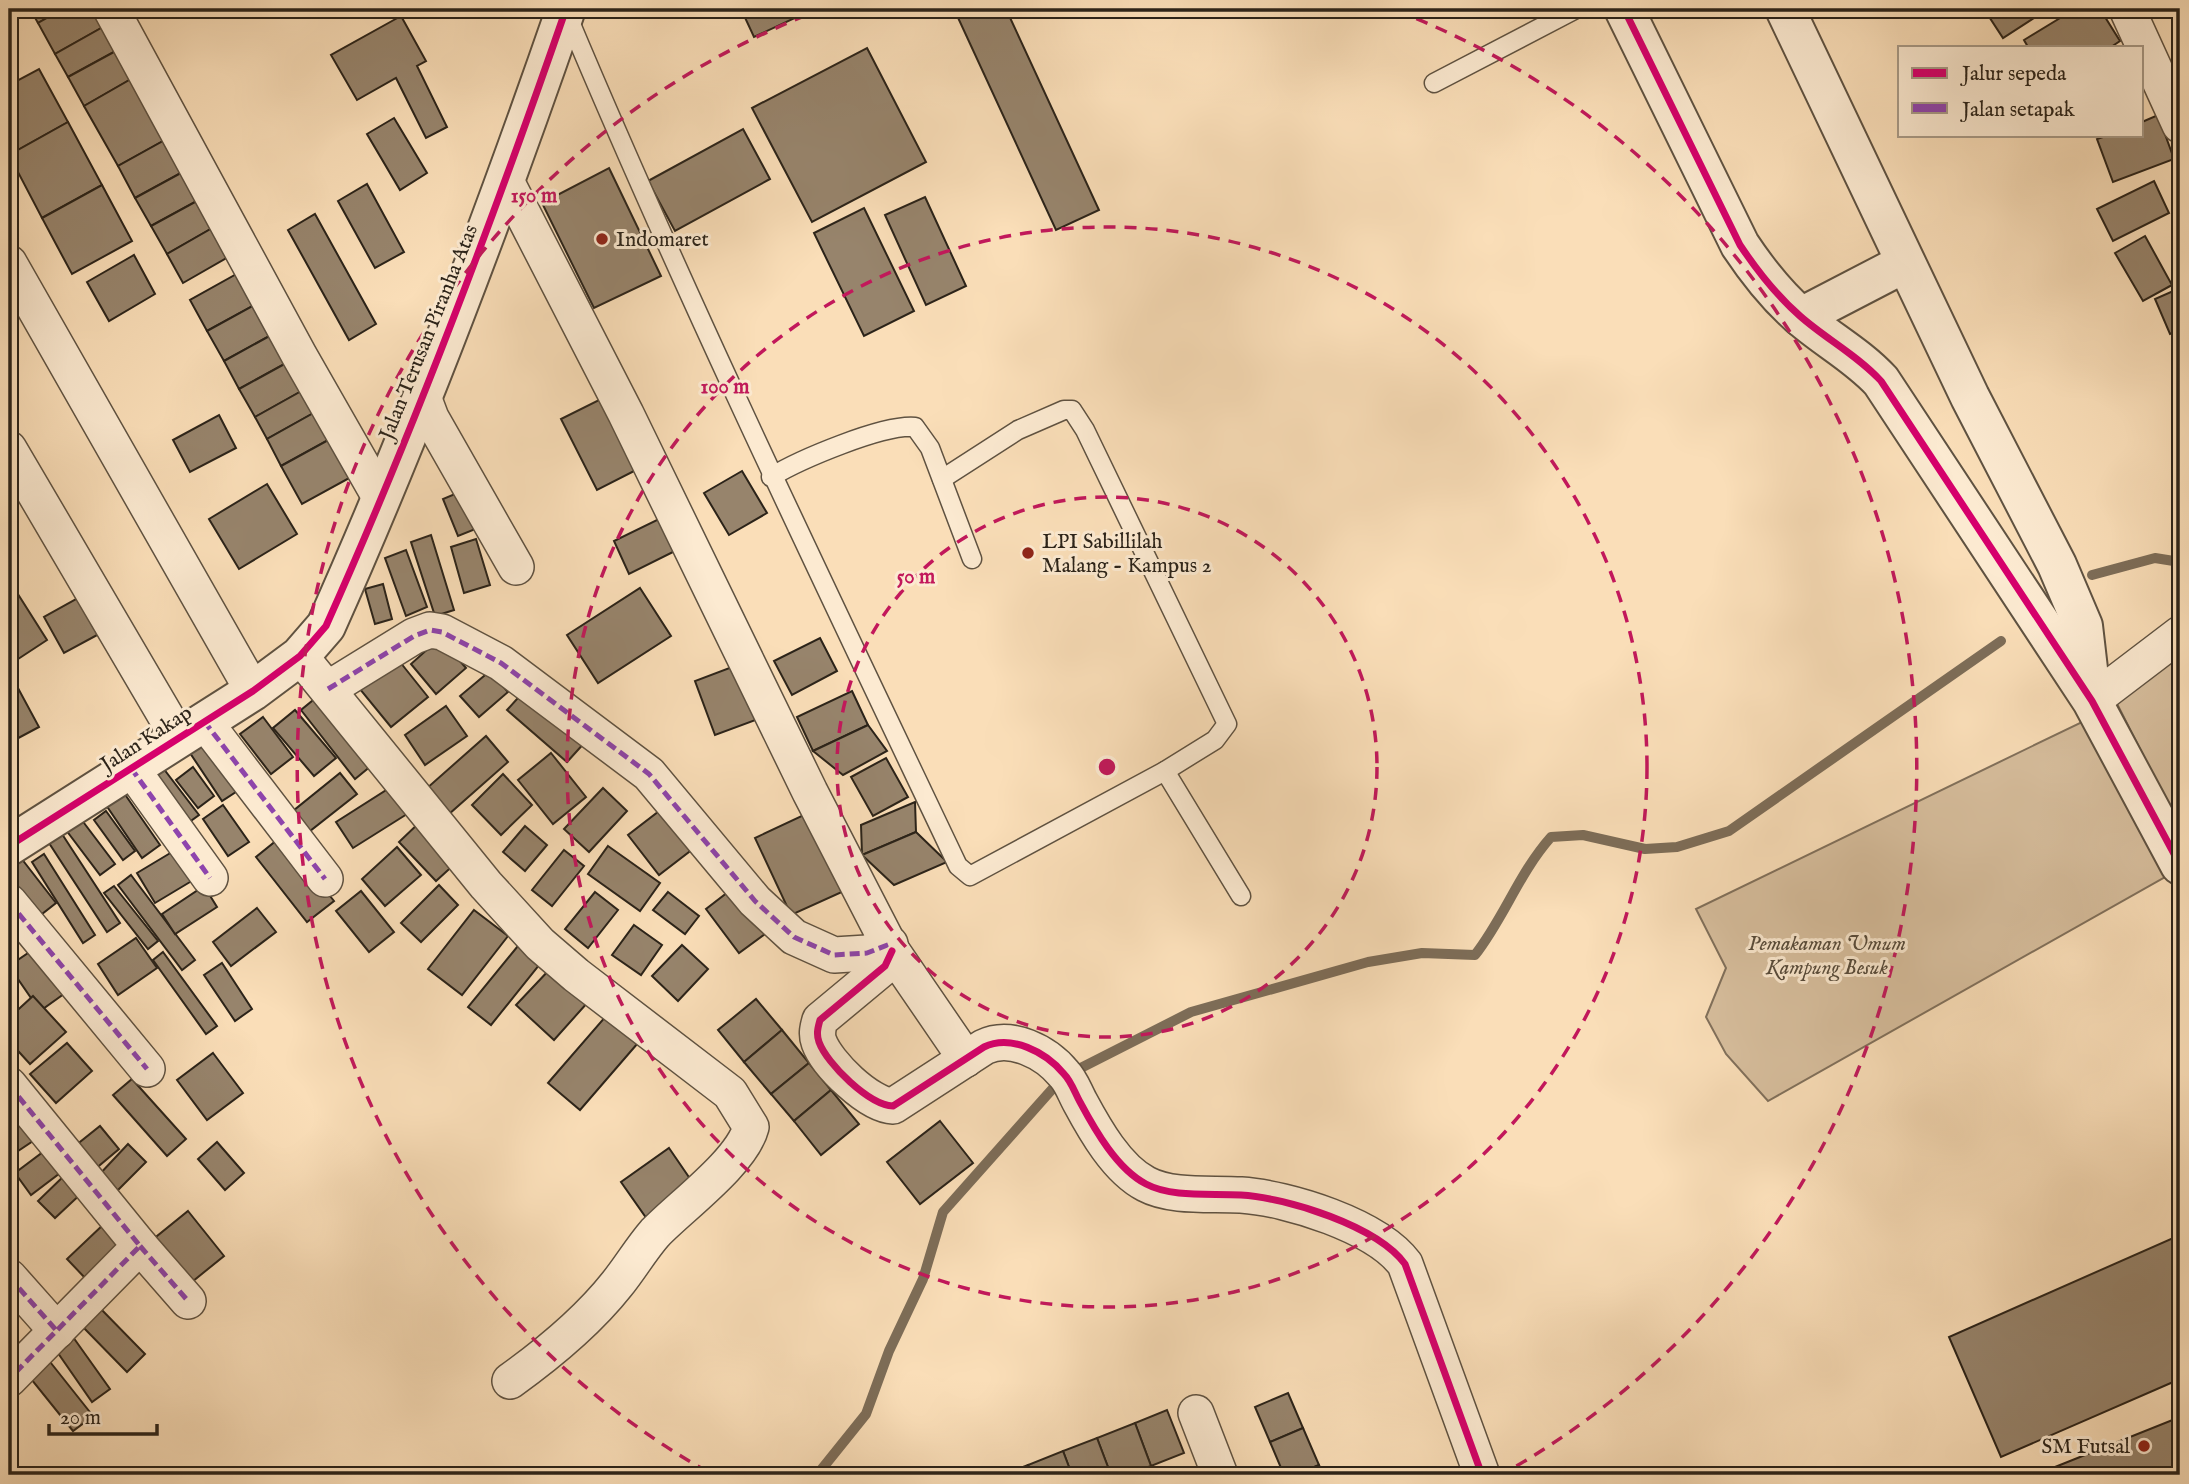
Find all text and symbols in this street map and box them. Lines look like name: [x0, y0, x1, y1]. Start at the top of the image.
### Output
legend: [1898, 46, 2144, 136]
text: Jalur sepeda: [1960, 61, 2067, 88]
text: Jalan setapak: [1960, 97, 2075, 124]
text: 150 m: [511, 183, 558, 210]
street label: Jalan Terusan Piranha Atas: [373, 221, 485, 446]
place label: Indomaret: [616, 227, 709, 254]
marker: Indomaret: [594, 231, 610, 247]
text: 100 m: [700, 374, 750, 401]
place label: LPI Sabillilah Malang - Kampus 2: [1042, 529, 1212, 580]
marker: LPI Sabillilah Malang - Kampus 2: [1020, 545, 1036, 561]
text: 50 m: [897, 564, 936, 591]
street label: Jalan Kakap: [94, 700, 198, 780]
centre of rings: [1095, 755, 1119, 779]
park label: Pemakaman Umum Kampung Besuk: [1748, 931, 1906, 982]
scale bar: [49, 1393, 158, 1437]
text: 20 m: [60, 1405, 101, 1432]
place label: SM Futsal: [2041, 1434, 2130, 1461]
marker: SM Futsal: [2136, 1438, 2152, 1454]

